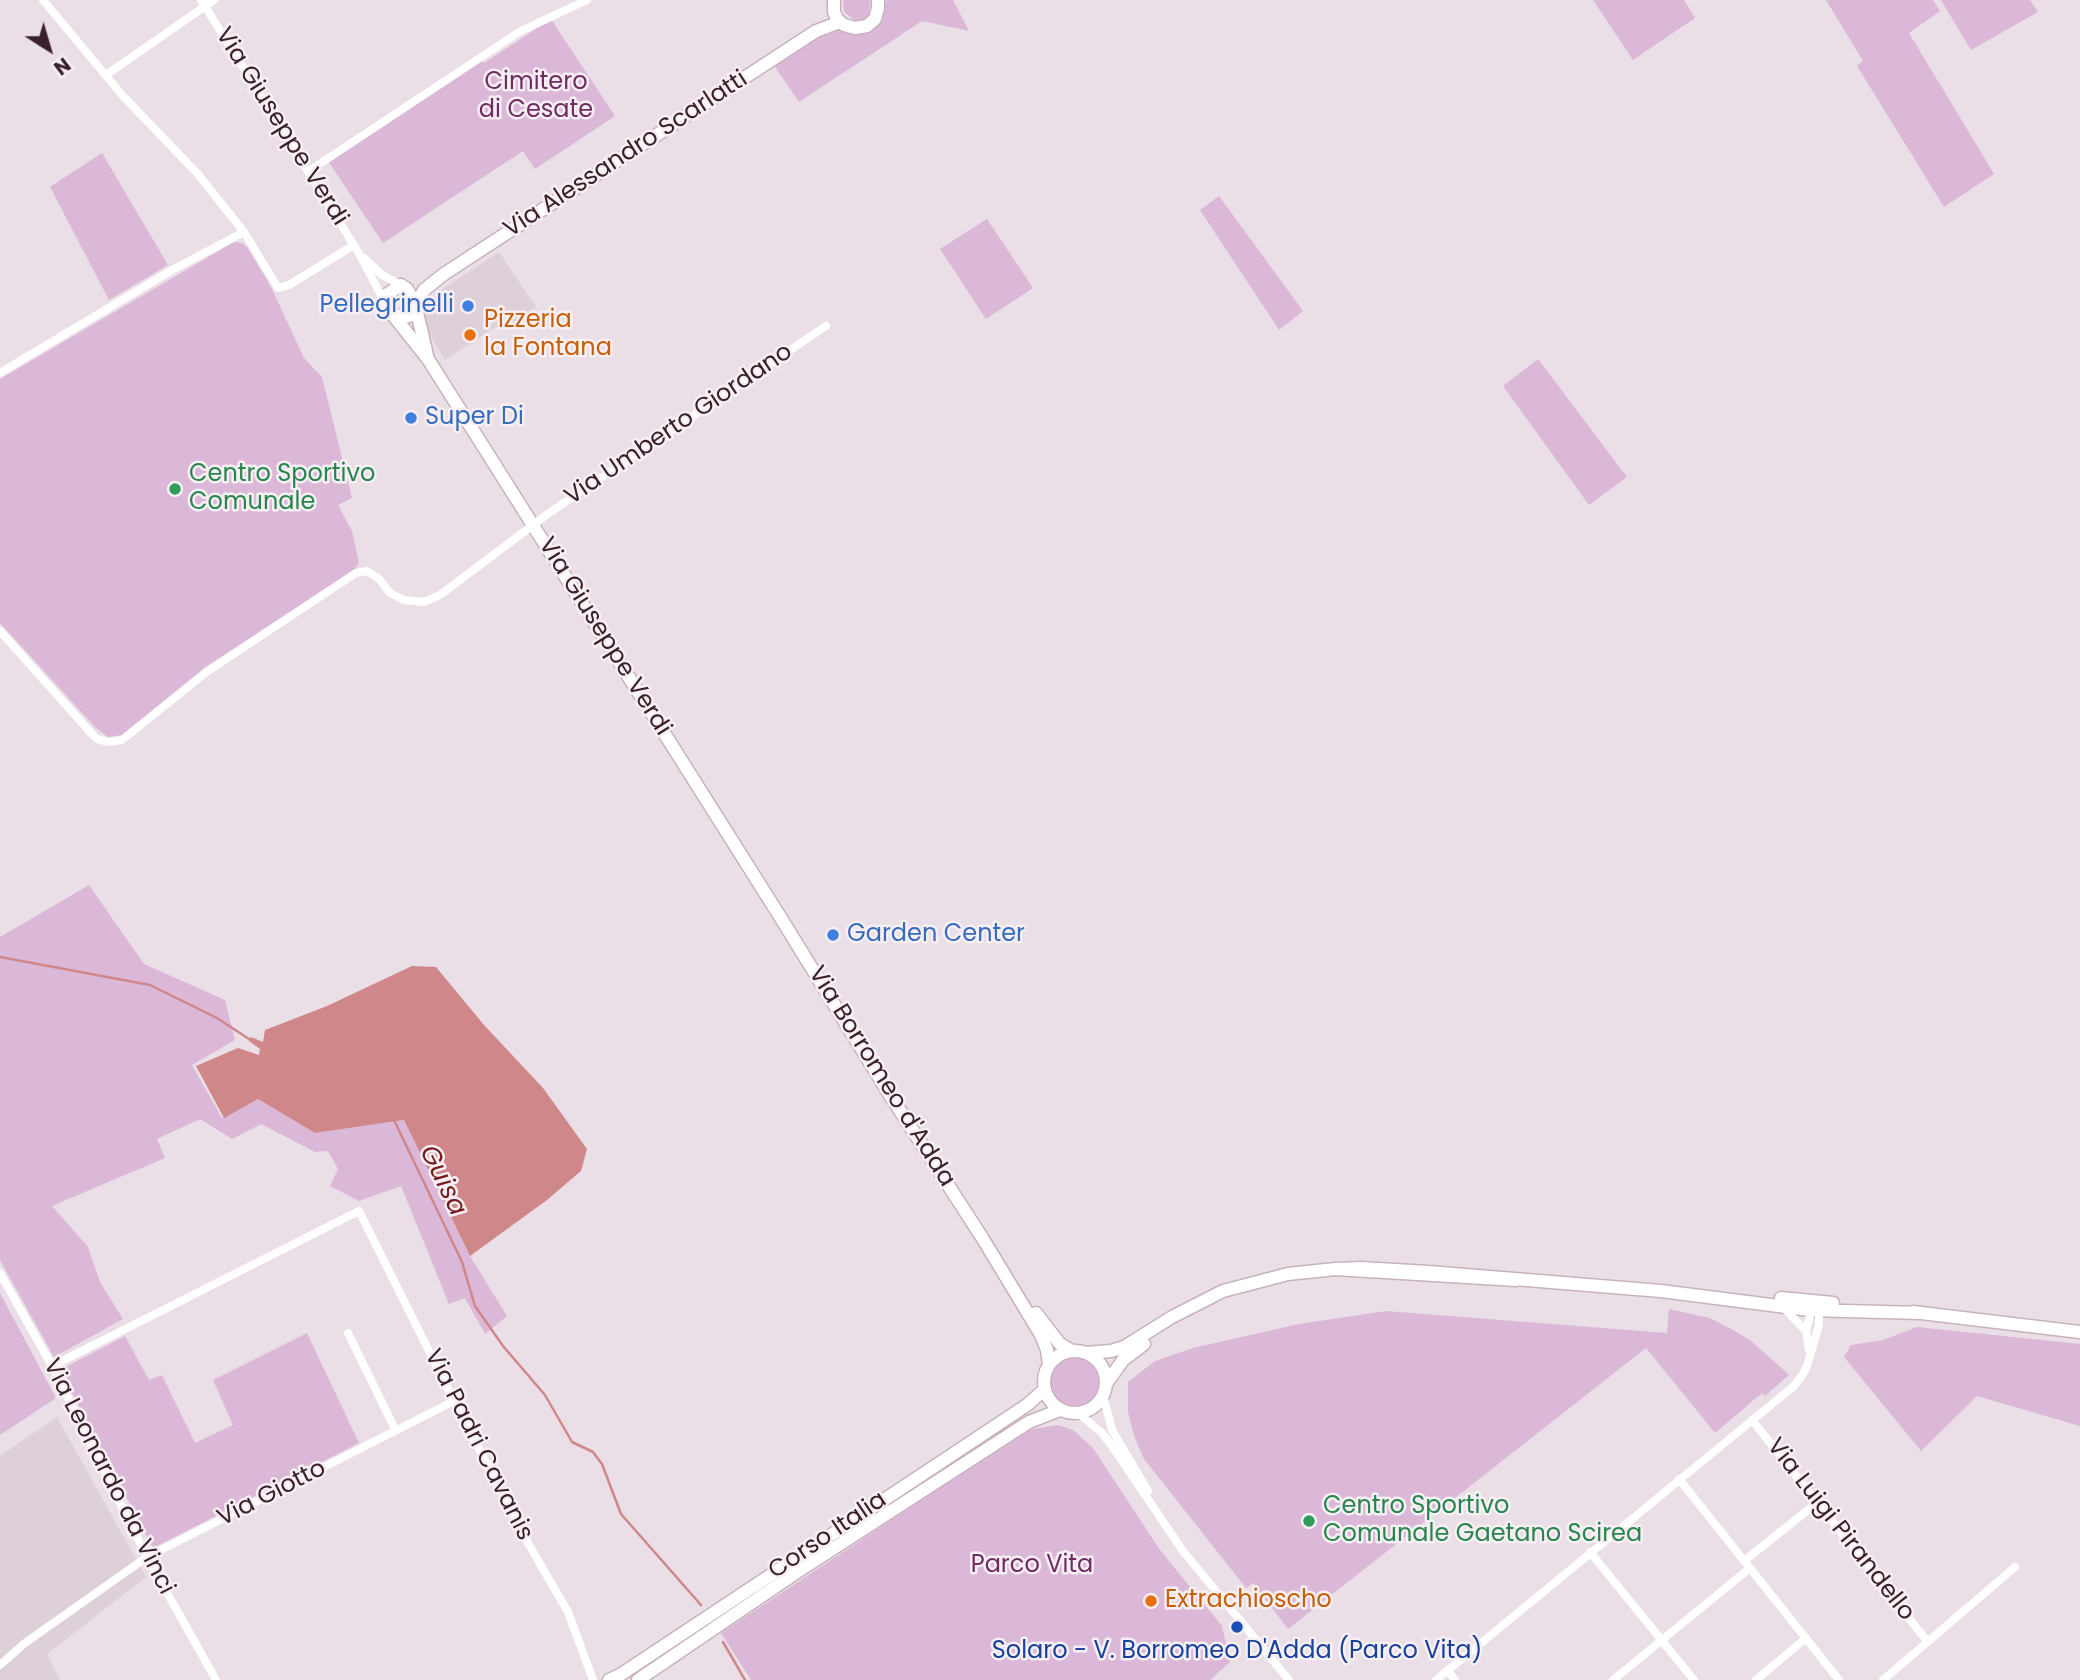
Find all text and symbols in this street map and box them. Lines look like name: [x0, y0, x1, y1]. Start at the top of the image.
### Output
north arrow: [14, 14, 84, 84]
street label: Via Giuseppe Verdi: [208, 23, 354, 231]
text: N: [48, 51, 76, 81]
street label: Via Alessandro Scarlatti: [499, 65, 753, 245]
park label: Cimitero di Cesate: [479, 69, 593, 125]
place label: Pellegrinelli: [320, 292, 454, 320]
marker: Pellegrinelli: [460, 298, 476, 314]
place label: Pizzeria la Fontana: [484, 307, 612, 363]
marker: Pizzeria la Fontana: [462, 327, 478, 343]
street label: Via Umberto Giordano: [560, 338, 798, 512]
place label: Super Di: [425, 404, 524, 432]
marker: Super Di: [403, 410, 419, 426]
place label: Centro Sportivo Comunale: [189, 461, 375, 517]
marker: Centro Sportivo Comunale: [167, 481, 183, 497]
street label: Via Giuseppe Verdi: [531, 533, 677, 741]
place label: Garden Center: [847, 921, 1025, 949]
marker: Garden Center: [825, 927, 841, 943]
street label: Via Borromeo d'Adda: [801, 962, 961, 1192]
water label: Guisa: [412, 1141, 472, 1221]
street label: Via Padri Cavanis: [417, 1345, 539, 1545]
street label: Via Leonardo da Vinci: [36, 1354, 180, 1600]
street label: Via Luigi Pirandello: [1760, 1433, 1920, 1627]
street label: Via Giotto: [213, 1454, 331, 1534]
street label: Corso Italia: [764, 1486, 892, 1586]
place label: Centro Sportivo Comunale Gaetano Scirea: [1323, 1493, 1642, 1549]
marker: Centro Sportivo Comunale Gaetano Scirea: [1301, 1513, 1317, 1529]
park label: Parco Vita: [971, 1552, 1093, 1580]
place label: Extrachioscho: [1165, 1587, 1332, 1615]
marker: Extrachioscho: [1143, 1593, 1159, 1609]
marker: Solaro - V. Borromeo D'Adda (Parco Vita): [1229, 1619, 1245, 1635]
place label: Solaro - V. Borromeo D'Adda (Parco Vita): [992, 1638, 1482, 1666]

